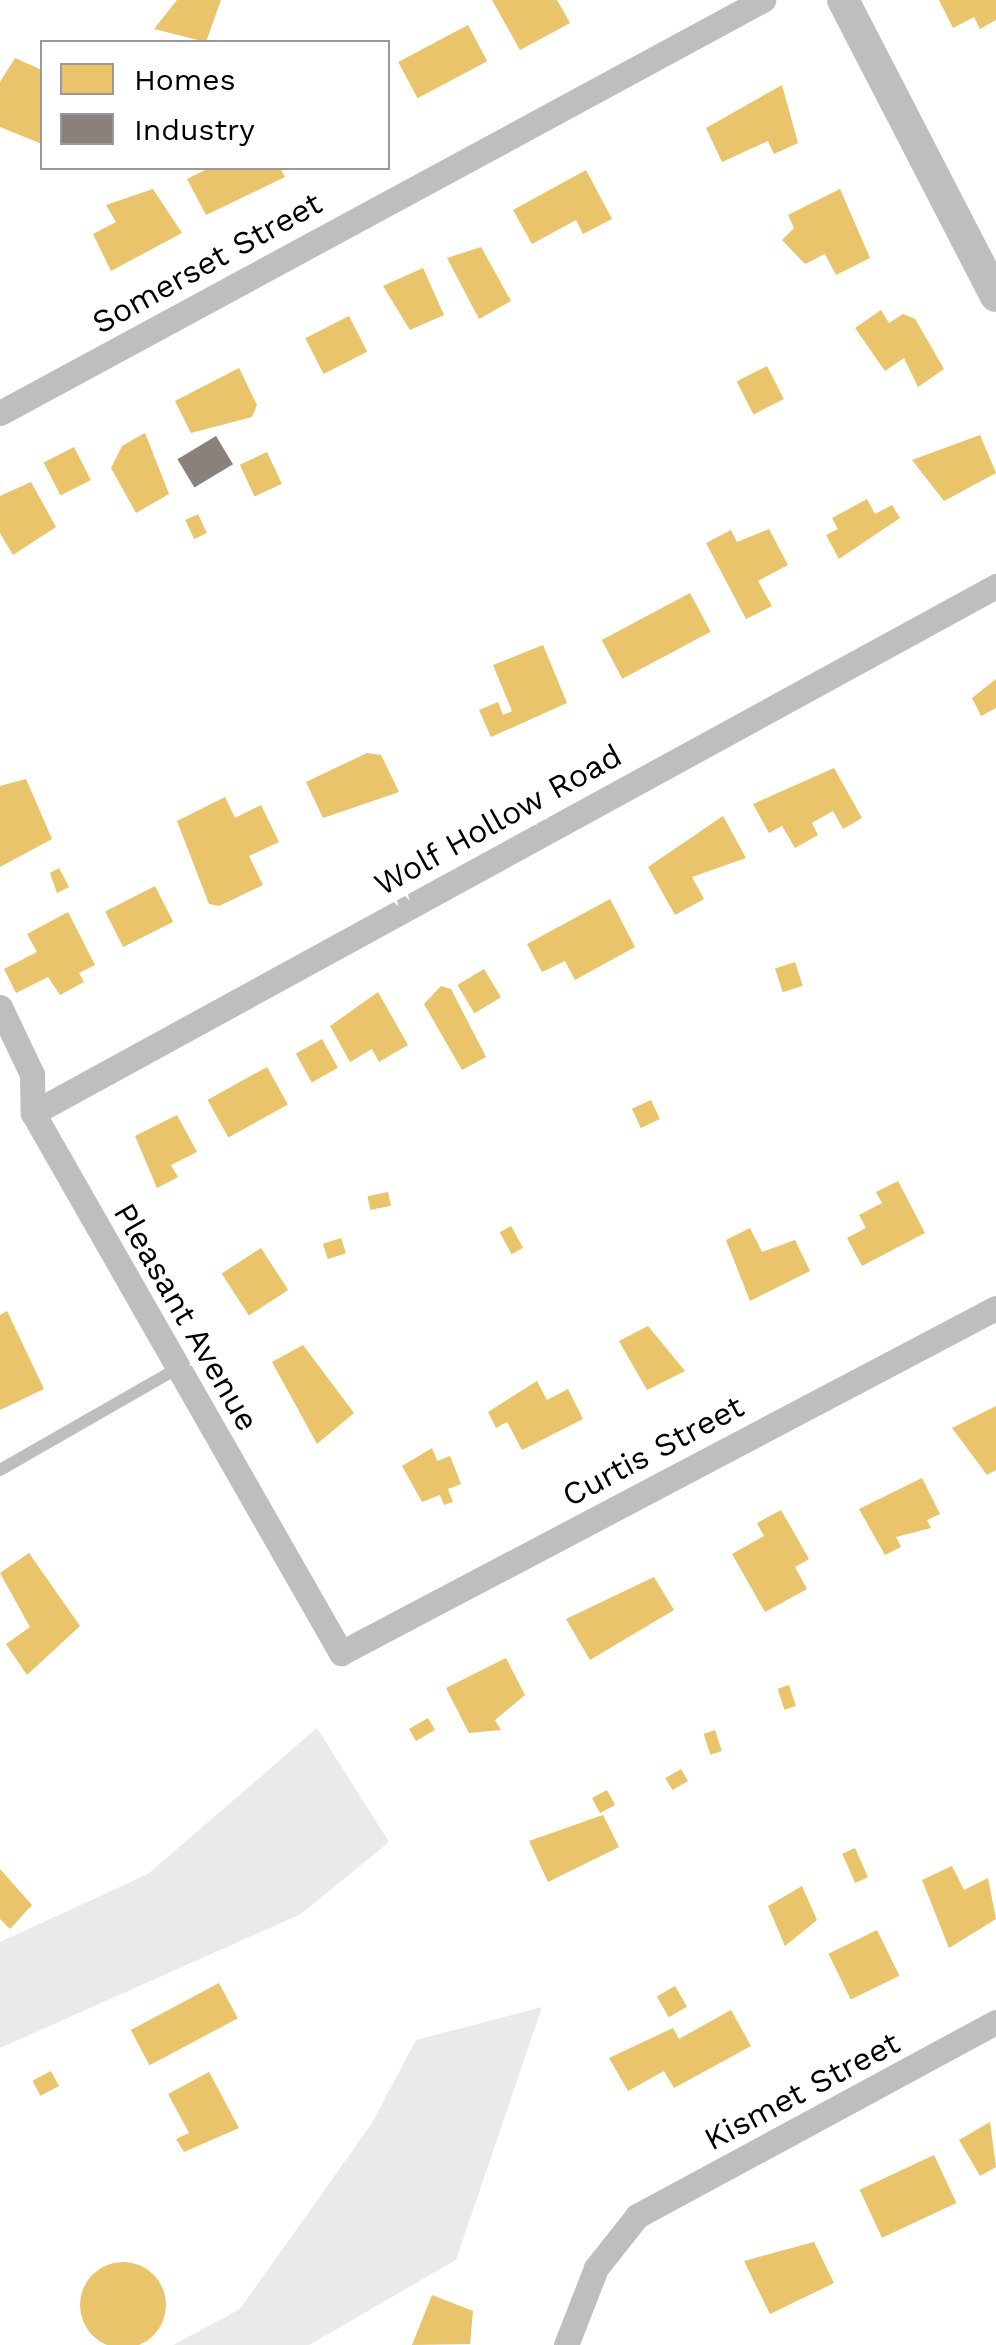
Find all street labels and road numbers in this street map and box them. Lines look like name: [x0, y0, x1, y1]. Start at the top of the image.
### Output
street label: Somerset Street: [86, 184, 328, 342]
street label: Wolf Hollow Road: [367, 736, 629, 904]
street label: Pleasant Avenue: [105, 1196, 267, 1438]
street label: Curtis Street: [556, 1387, 750, 1515]
street label: Kismet Street: [698, 2023, 906, 2159]

